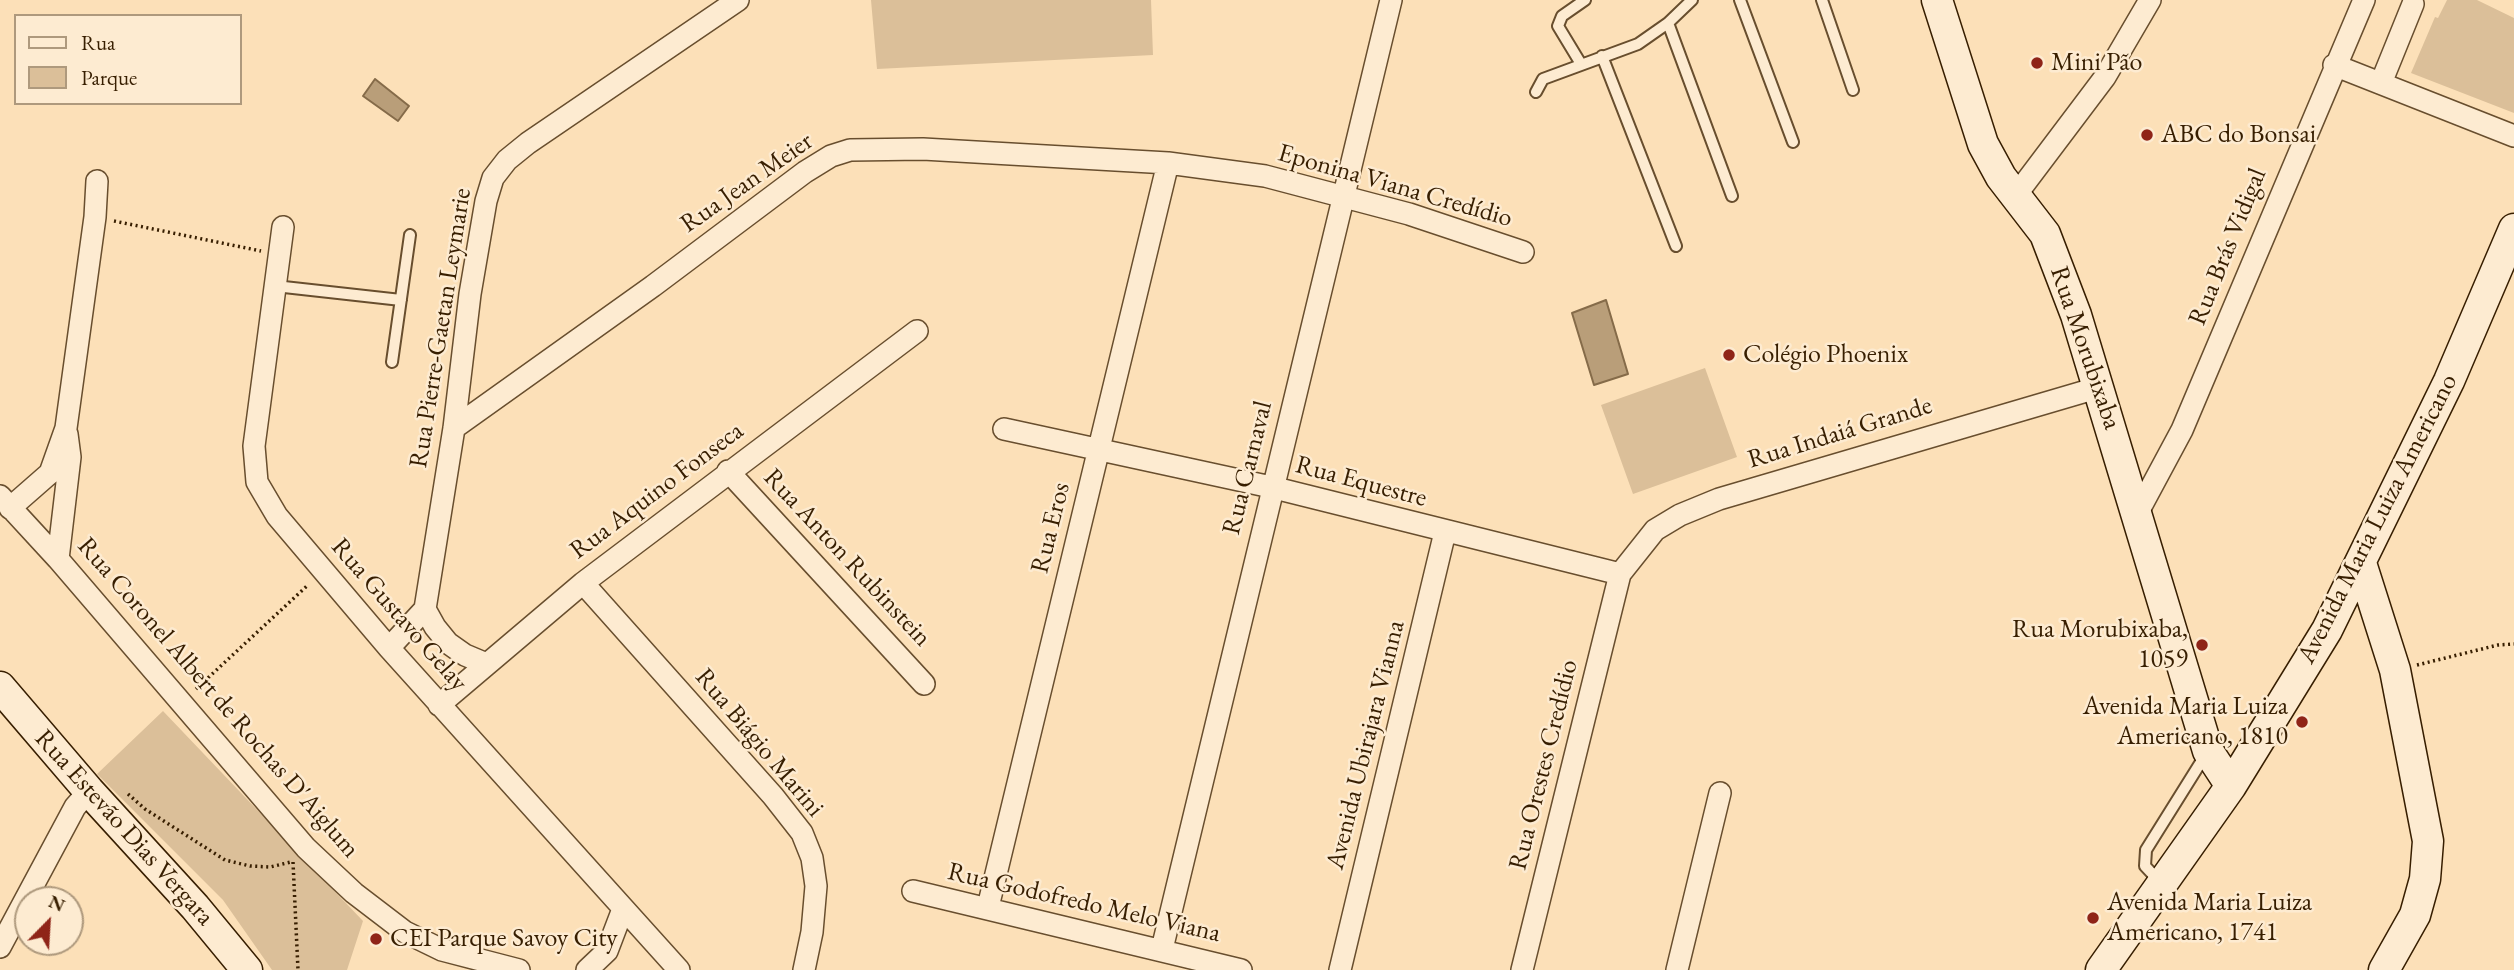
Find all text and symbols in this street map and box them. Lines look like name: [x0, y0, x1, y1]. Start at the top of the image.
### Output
legend: [14, 14, 242, 105]
text: Rua: [81, 29, 115, 56]
place label: Mini Pão: [2051, 47, 2142, 79]
marker: Mini Pão: [2029, 55, 2045, 71]
text: Parque: [81, 64, 137, 91]
place label: ABC do Bonsai: [2161, 119, 2316, 151]
street label: Rua Jean Meier: [675, 126, 819, 240]
marker: ABC do Bonsai: [2139, 127, 2155, 143]
street label: Eponina Viana Credídio: [1274, 138, 1516, 234]
street label: Rua Brás Vidigal: [2182, 164, 2274, 330]
street label: Rua Pierre-Gaetan Leymarie: [403, 186, 479, 470]
street label: Rua Morubixaba: [2043, 262, 2127, 434]
place label: Colégio Phoenix: [1743, 339, 1908, 371]
marker: Colégio Phoenix: [1721, 347, 1737, 363]
street label: Avenida Maria Luiza Americano: [2291, 369, 2465, 669]
street label: Rua Indaiá Grande: [1744, 390, 1936, 476]
street label: Rua Carnaval: [1216, 398, 1280, 538]
street label: Rua Aquino Fonseca: [564, 416, 750, 566]
street label: Rua Equestre: [1292, 450, 1430, 514]
street label: Rua Anton Rubinstein: [756, 463, 938, 653]
street label: Rua Eros: [1025, 479, 1077, 577]
street label: Rua Coronel Albert de Rochas D'Aiglum: [70, 531, 366, 865]
street label: Rua Gustavo Gelay: [324, 532, 474, 698]
place label: Rua Morubixaba, 1059: [2012, 614, 2188, 676]
street label: Avenida Ubirajara Vianna: [1320, 617, 1412, 873]
marker: Rua Morubixaba, 1059: [2194, 637, 2210, 653]
street label: Rua Orestes Credídio: [1503, 657, 1585, 873]
street label: Rua Biágio Marini: [688, 662, 830, 824]
place label: Avenida Maria Luiza Americano, 1810: [2083, 691, 2288, 752]
marker: Avenida Maria Luiza Americano, 1810: [2294, 714, 2310, 730]
street label: Rua Estevão Dias Vergara: [28, 724, 220, 932]
street label: Rua Godofredo Melo Viana: [945, 856, 1223, 950]
north arrow: [14, 886, 84, 956]
place label: Avenida Maria Luiza Americano, 1741: [2107, 887, 2312, 948]
text: N: [45, 889, 69, 918]
marker: Avenida Maria Luiza Americano, 1741: [2085, 910, 2101, 926]
place label: CEI Parque Savoy City: [390, 923, 618, 955]
marker: CEI Parque Savoy City: [368, 931, 384, 947]

